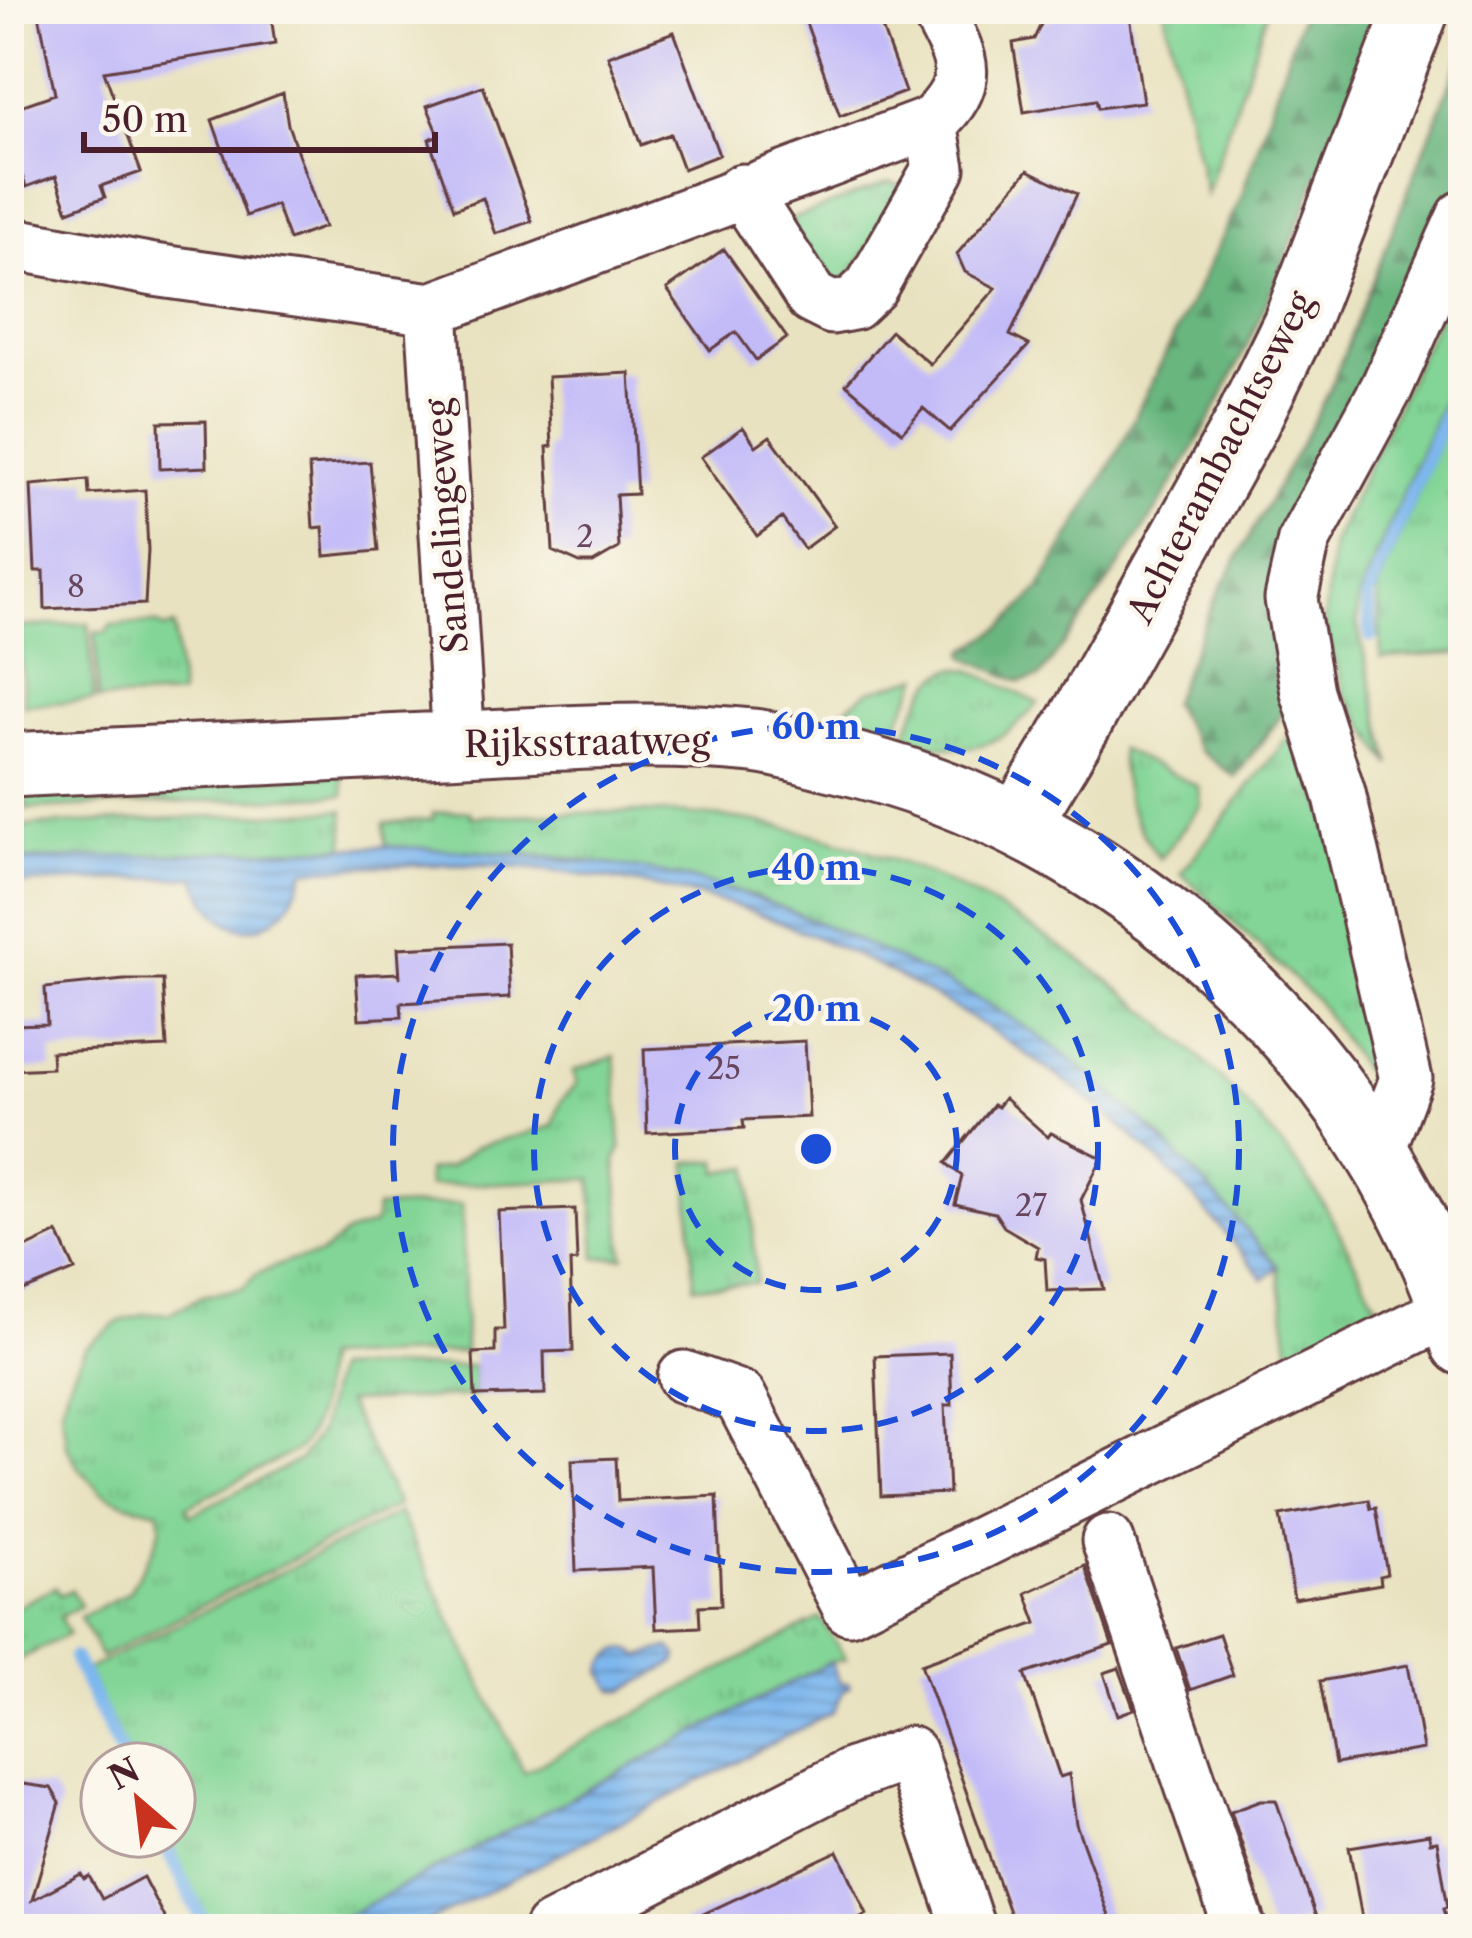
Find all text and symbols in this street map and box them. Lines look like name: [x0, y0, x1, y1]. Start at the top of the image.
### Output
scale bar: [84, 78, 435, 152]
text: 50 m: [102, 97, 187, 141]
street label: Achterambachtseweg: [1117, 283, 1323, 631]
street label: Sandelingeweg: [415, 396, 477, 655]
house number: 2: [576, 518, 594, 555]
house number: 8: [67, 568, 85, 605]
text: 60 m: [771, 704, 861, 748]
street label: Rijksstraatweg: [464, 718, 711, 766]
text: 40 m: [771, 845, 861, 889]
text: 20 m: [771, 986, 861, 1030]
house number: 25: [707, 1050, 741, 1087]
centre of rings: [795, 1128, 837, 1170]
house number: 27: [1015, 1187, 1047, 1224]
north arrow: [78, 1740, 198, 1860]
text: N: [102, 1749, 146, 1799]

